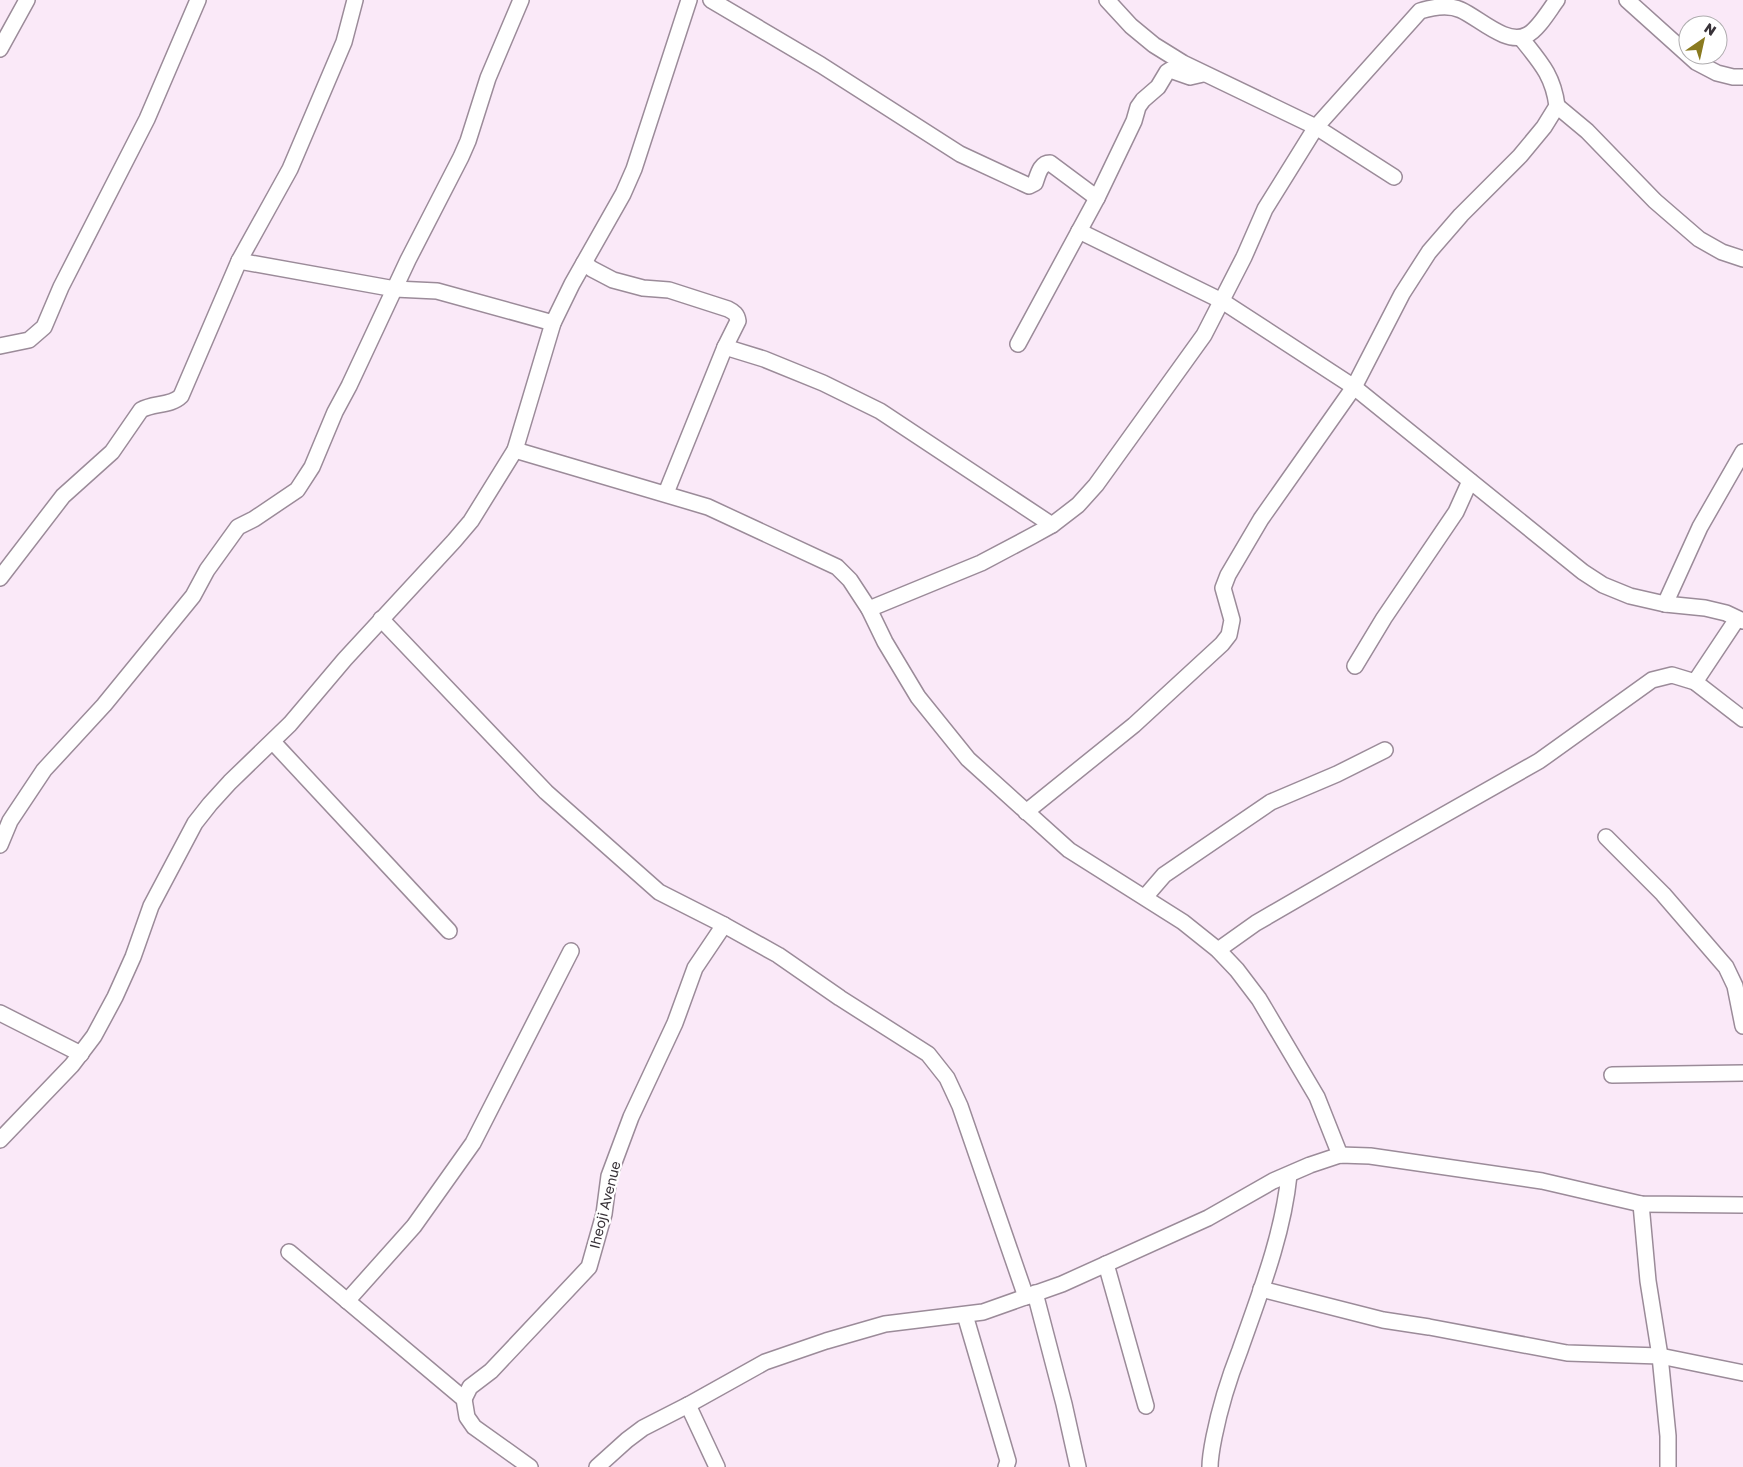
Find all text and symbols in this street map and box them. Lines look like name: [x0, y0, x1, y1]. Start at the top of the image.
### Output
north arrow: [1678, 15, 1728, 65]
text: N: [1701, 19, 1720, 39]
street label: Iheoji Avenue: [585, 1159, 624, 1251]

